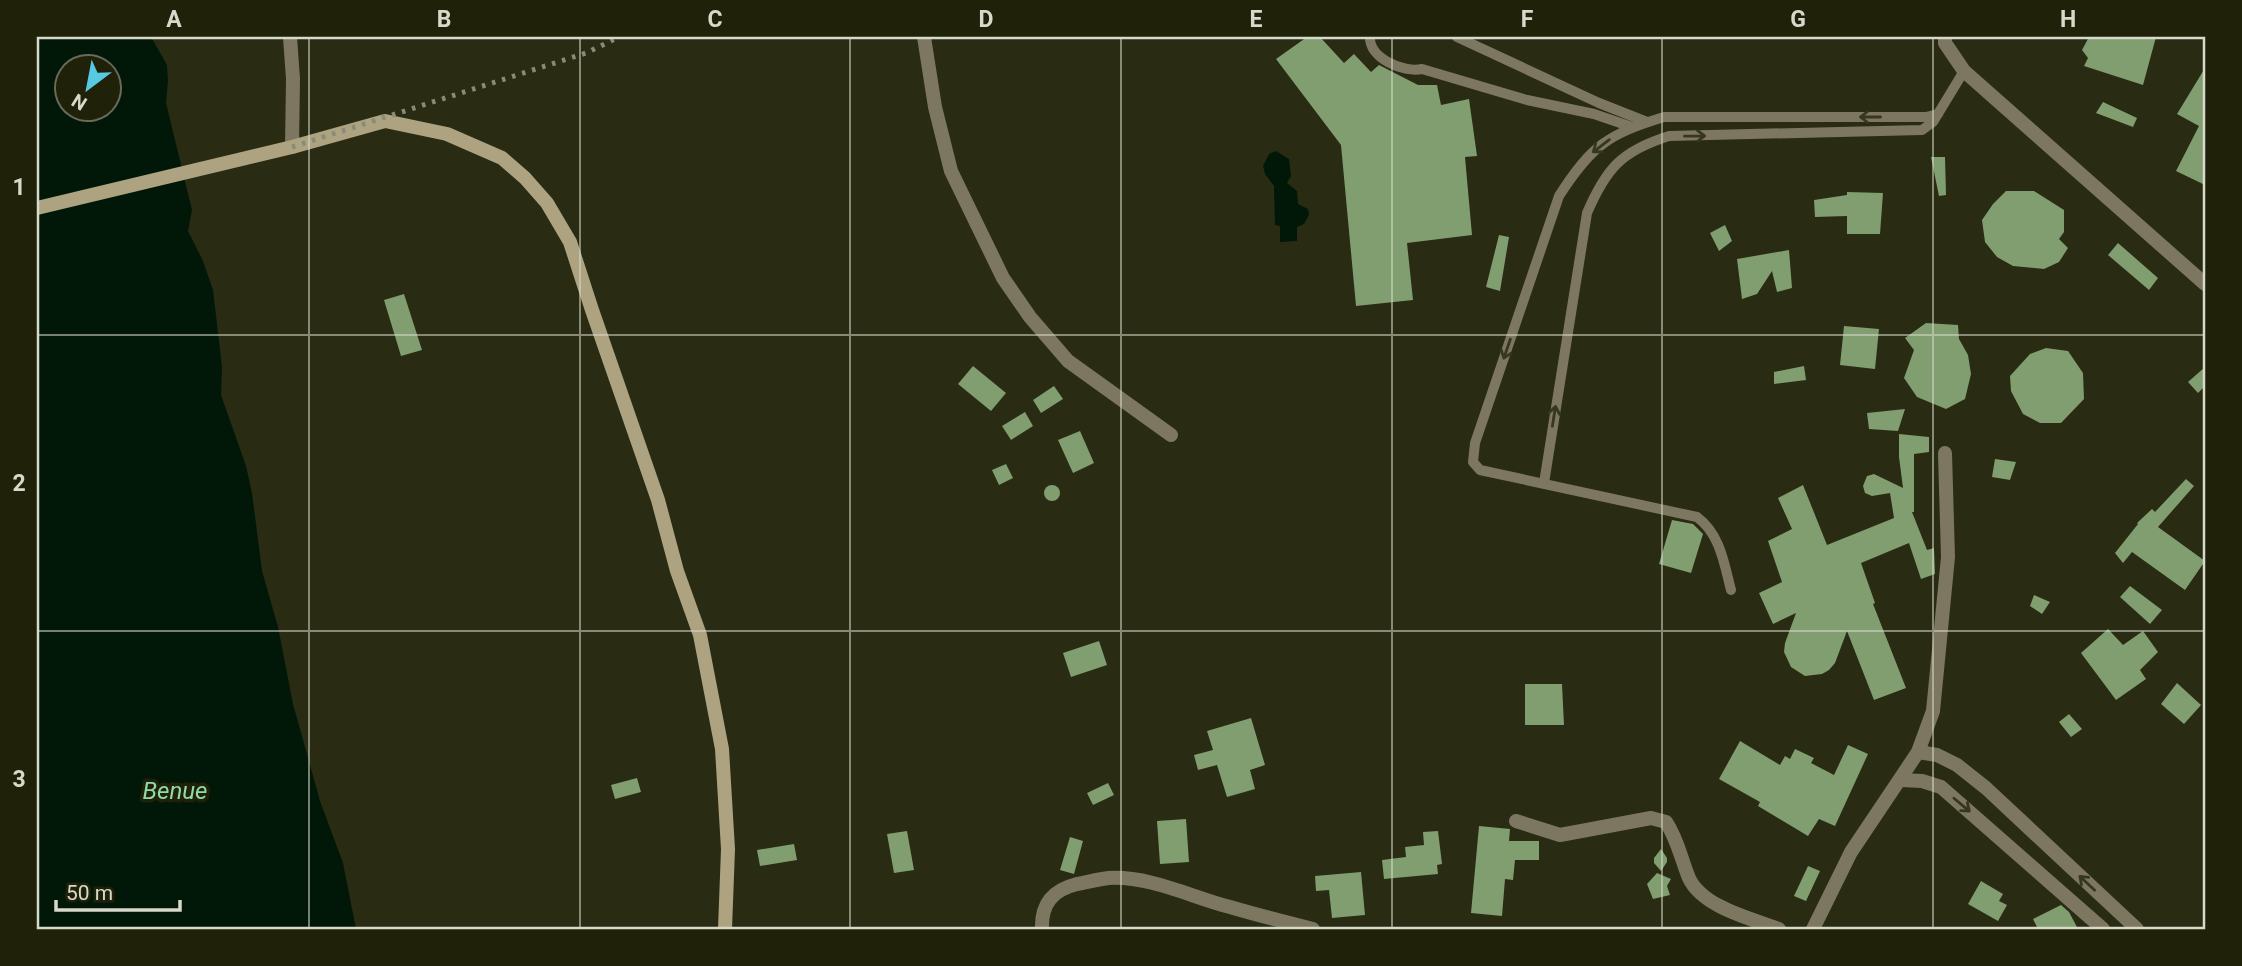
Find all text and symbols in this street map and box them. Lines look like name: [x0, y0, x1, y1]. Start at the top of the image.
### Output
text: A: [166, 6, 182, 33]
text: B: [437, 6, 451, 33]
text: C: [707, 6, 723, 33]
text: D: [979, 6, 993, 33]
text: E: [1250, 6, 1263, 33]
text: F: [1521, 6, 1534, 33]
text: G: [1790, 6, 1806, 33]
text: H: [2060, 6, 2076, 33]
north arrow: [52, 52, 122, 122]
text: N: [67, 89, 91, 115]
one-way arrow: [1859, 110, 1882, 124]
one-way arrow: [1684, 129, 1707, 142]
one-way arrow: [1591, 138, 1610, 153]
text: 1: [12, 174, 26, 201]
one-way arrow: [1500, 337, 1512, 359]
one-way arrow: [1548, 405, 1561, 428]
text: 2: [12, 470, 26, 497]
text: 3: [12, 766, 26, 793]
water label: Benue: [143, 777, 207, 805]
one-way arrow: [1952, 797, 1970, 813]
scale bar: [56, 868, 180, 912]
one-way arrow: [2079, 874, 2096, 891]
text: 50 m: [66, 881, 113, 905]

